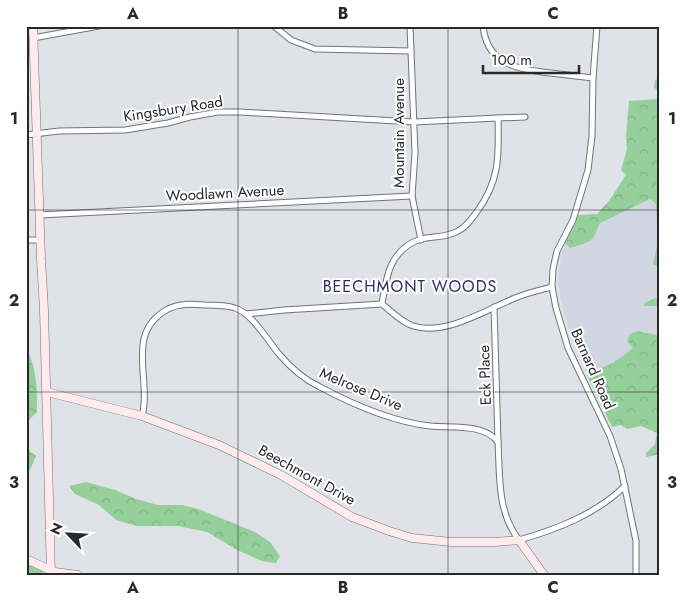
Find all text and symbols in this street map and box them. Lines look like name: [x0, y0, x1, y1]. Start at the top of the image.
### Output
text: A: [126, 2, 139, 25]
text: B: [338, 2, 348, 25]
text: C: [547, 2, 559, 25]
scale bar: [483, 42, 580, 74]
text: 100 m: [491, 49, 532, 71]
street label: Mountain Avenue: [388, 78, 410, 188]
street label: Kingsbury Road: [122, 90, 224, 128]
text: 1: [10, 107, 18, 130]
text: 1: [668, 107, 676, 130]
street label: Woodlawn Avenue: [165, 179, 285, 207]
district label: BEECHMONT WOODS: [323, 275, 497, 298]
text: 2: [9, 289, 19, 312]
text: 2: [667, 289, 677, 312]
street label: Barnard Road: [565, 325, 621, 413]
street label: Eck Place: [473, 344, 497, 406]
street label: Melrose Drive: [316, 362, 406, 416]
street label: Beechmont Drive: [254, 439, 360, 511]
text: 3: [9, 471, 19, 494]
text: 3: [667, 471, 677, 494]
north arrow: [42, 508, 92, 558]
text: N: [45, 519, 68, 538]
text: A: [126, 576, 139, 599]
text: B: [338, 576, 348, 599]
text: C: [547, 576, 559, 599]

